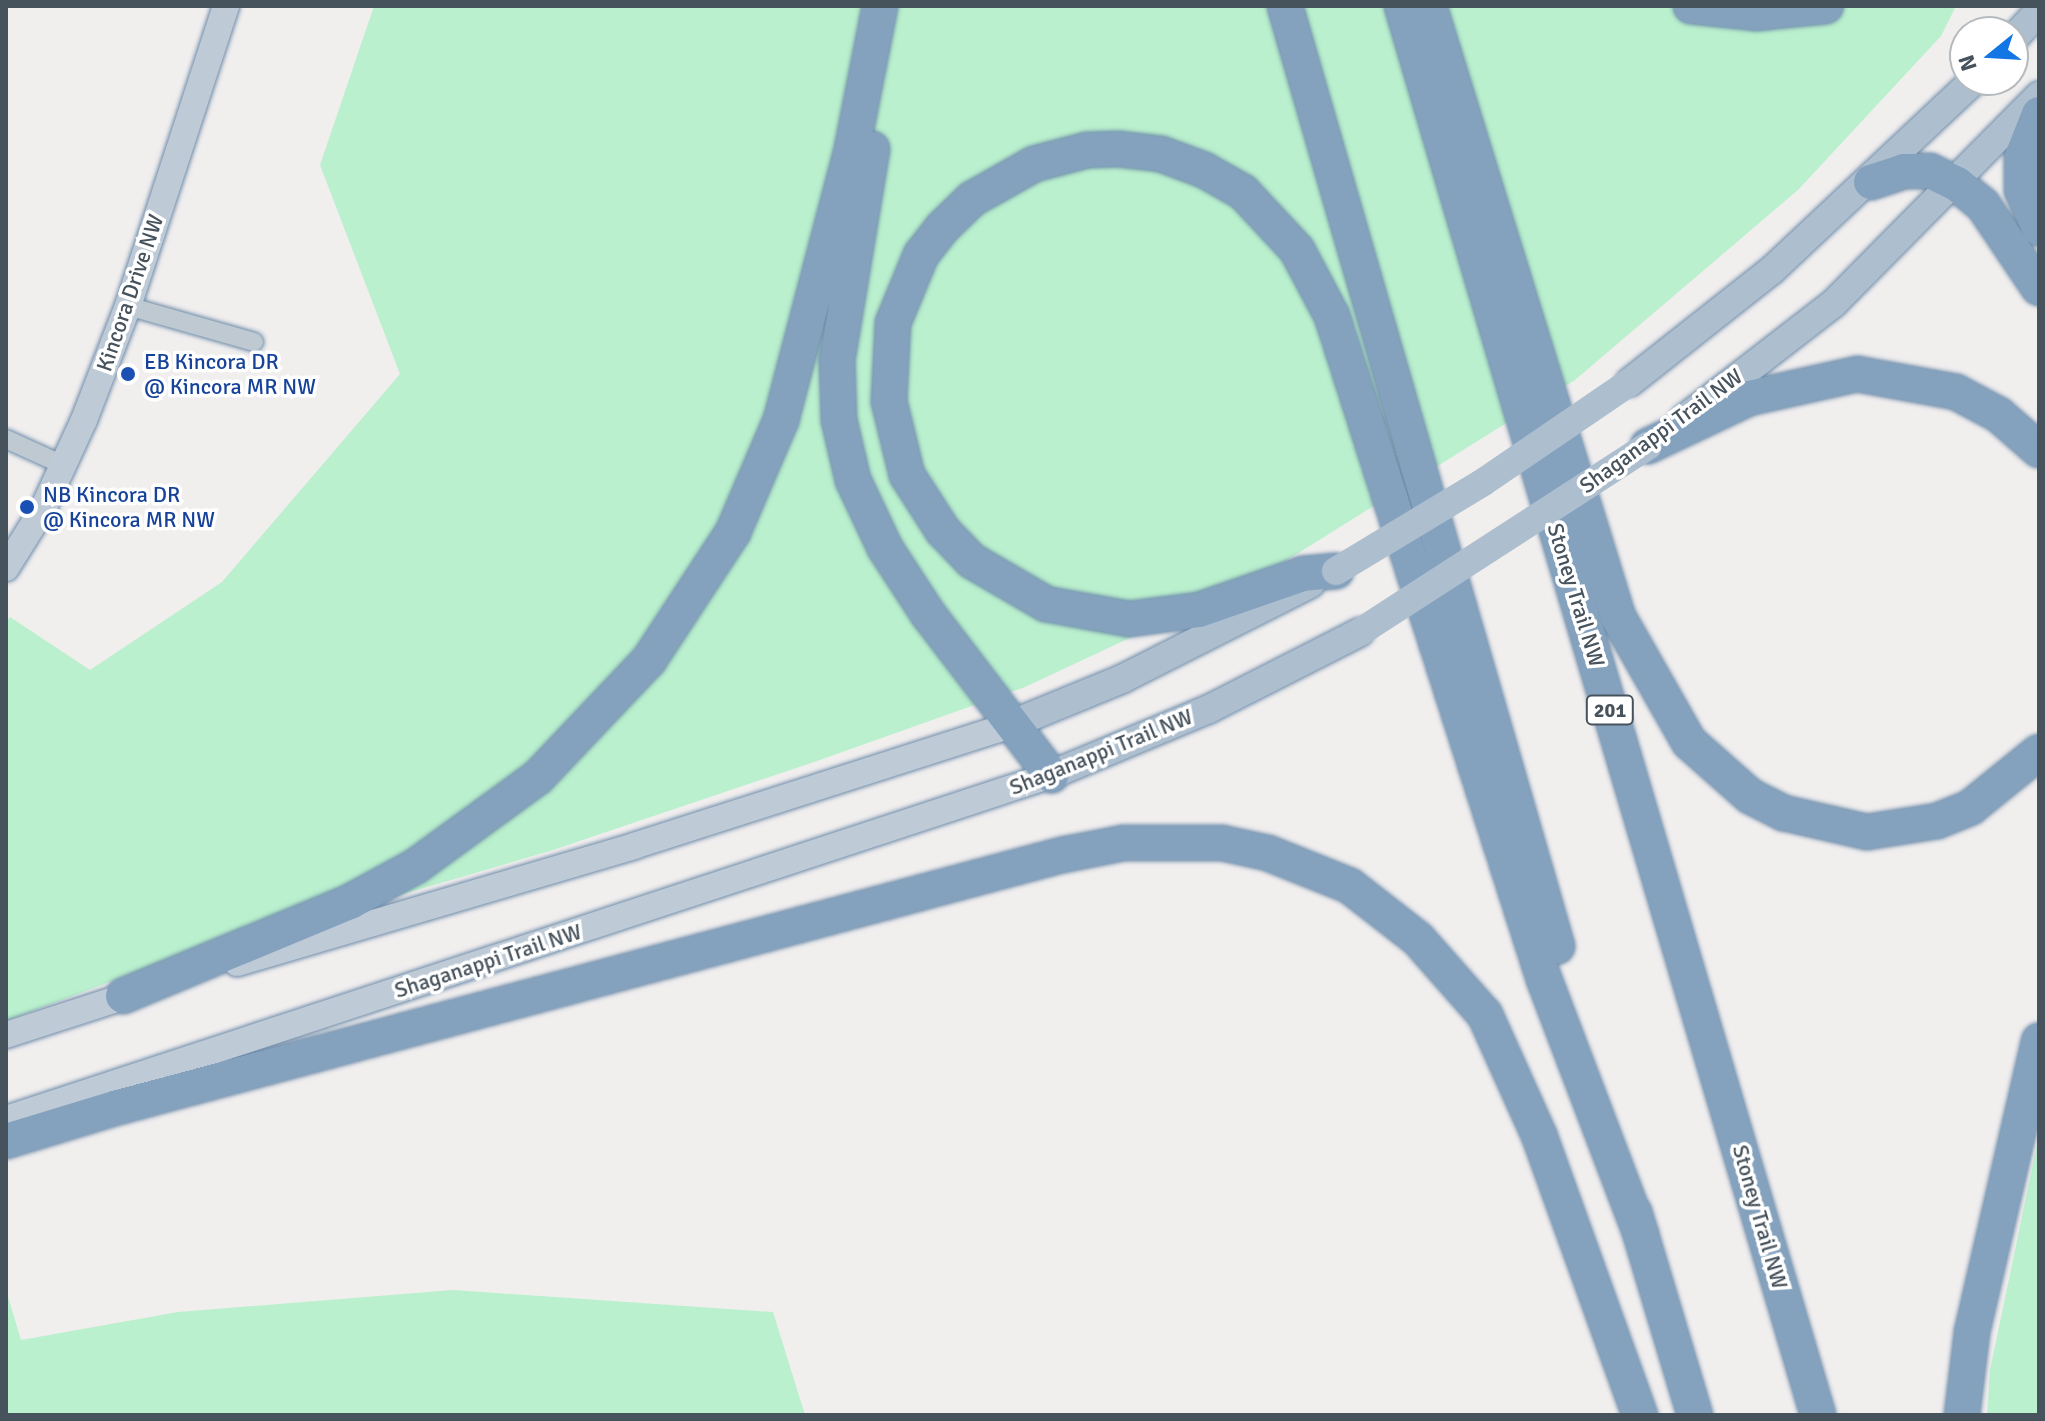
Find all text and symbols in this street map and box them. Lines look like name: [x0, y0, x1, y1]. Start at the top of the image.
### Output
north arrow: [1949, 16, 2029, 96]
text: N: [1952, 51, 1983, 74]
street label: Kincora Drive NW: [91, 211, 169, 375]
place label: EB Kincora DR @ Kincora MR NW: [144, 348, 316, 400]
street label: Shaganappi Trail NW: [1574, 363, 1748, 499]
marker: EB Kincora DR @ Kincora MR NW: [119, 365, 137, 383]
place label: NB Kincora DR @ Kincora MR NW: [43, 481, 215, 532]
marker: NB Kincora DR @ Kincora MR NW: [18, 498, 36, 516]
street label: Stoney Trail NW: [1542, 520, 1610, 670]
road number: 201: [1584, 694, 1636, 726]
street label: Shaganappi Trail NW: [1006, 703, 1196, 801]
street label: Shaganappi Trail NW: [391, 918, 585, 1004]
street label: Stoney Trail NW: [1727, 1142, 1793, 1292]

